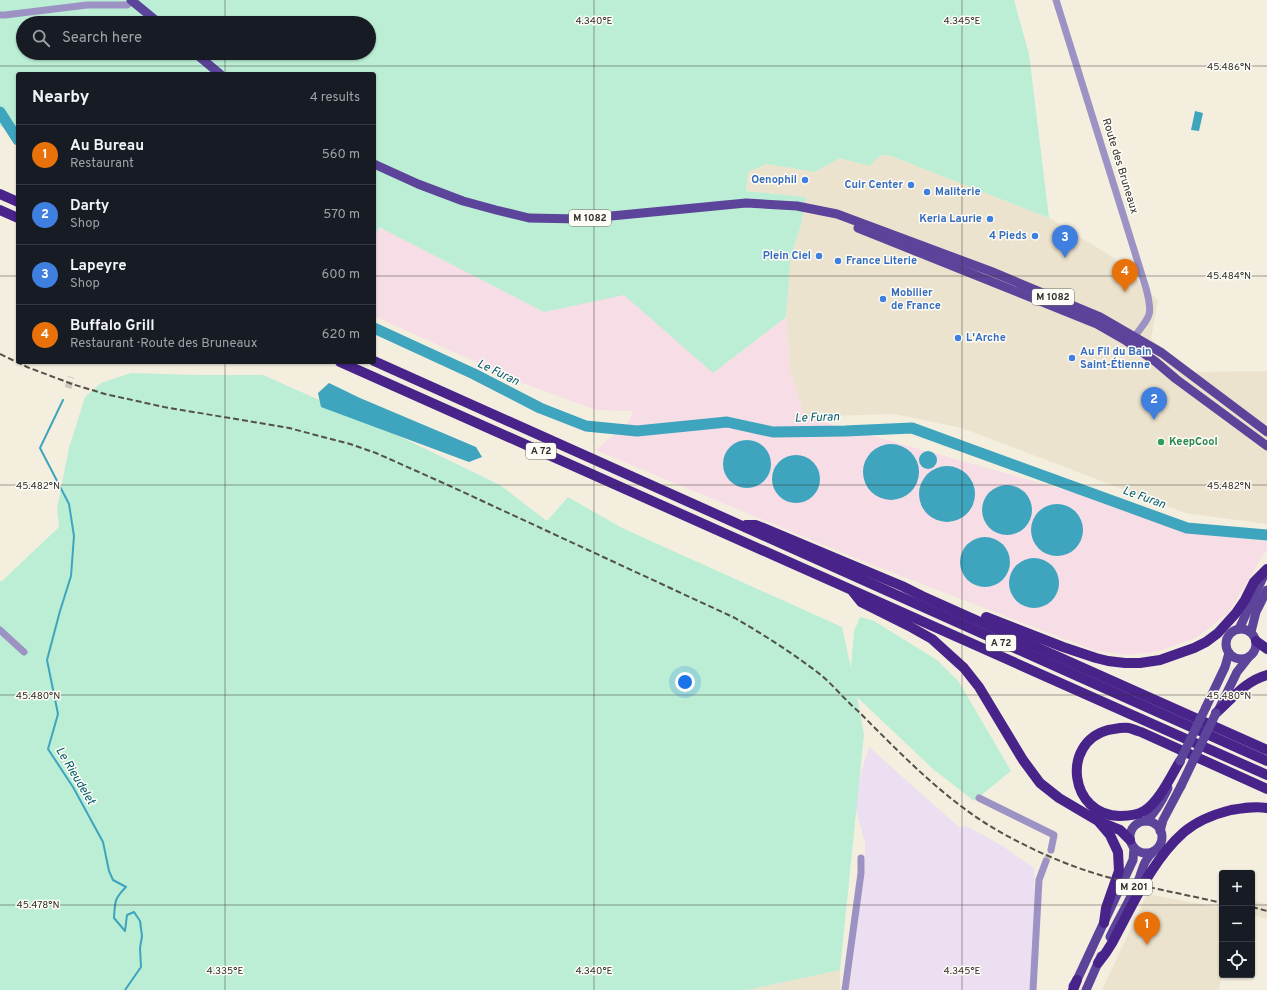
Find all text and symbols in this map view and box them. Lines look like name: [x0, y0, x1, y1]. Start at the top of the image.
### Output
text: 4.340°E: [575, 15, 613, 28]
text: 4.345°E: [944, 15, 980, 28]
search box: [16, 16, 376, 60]
icon: search: [30, 27, 52, 49]
text: Search here: [62, 29, 142, 48]
text: 45.486°N: [1207, 61, 1251, 74]
text: Nearby: [32, 87, 89, 109]
text: 4 results: [310, 90, 360, 106]
street label: Route des Bruneaux: [1099, 116, 1141, 216]
text: Au Bureau: [70, 137, 144, 156]
text: 1: [42, 147, 48, 163]
text: 560 m: [322, 147, 360, 163]
text: Restaurant: [70, 156, 134, 172]
place label: Oenophil: [751, 173, 797, 187]
marker: Oenophil: [800, 175, 810, 185]
place label: Cuir Center: [845, 178, 903, 192]
marker: Cuir Center: [906, 180, 916, 190]
place label: Maliterie: [935, 185, 981, 199]
marker: Maliterie: [922, 187, 932, 197]
text: Darty: [70, 197, 109, 216]
text: 2: [41, 207, 49, 223]
text: 570 m: [323, 207, 360, 223]
road number: M 1082: [569, 210, 611, 226]
place label: Keria Laurie: [919, 212, 982, 226]
marker: Keria Laurie: [985, 214, 995, 224]
text: Shop: [70, 216, 100, 232]
pin: 3: [1052, 225, 1078, 258]
place label: 4 Pieds: [989, 229, 1027, 243]
marker: 4 Pieds: [1030, 231, 1040, 241]
place label: Plein Ciel: [763, 249, 811, 263]
marker: Plein Ciel: [814, 251, 824, 261]
place label: France Literie: [846, 254, 917, 268]
marker: France Literie: [833, 256, 843, 266]
text: Lapeyre: [70, 257, 127, 276]
pin: 4: [1112, 259, 1138, 292]
text: 3: [41, 267, 49, 283]
text: 600 m: [322, 267, 360, 283]
text: 45.484°N: [1207, 270, 1251, 283]
text: Shop: [70, 276, 100, 292]
place label: Mobilier de France: [891, 286, 941, 313]
road number: M 1082: [1032, 289, 1074, 305]
marker: Mobilier de France: [878, 294, 888, 304]
text: Buffalo Grill: [70, 317, 155, 336]
text: 4: [41, 327, 49, 343]
text: 620 m: [322, 327, 360, 343]
place label: L'Arche: [966, 331, 1006, 345]
marker: L'Arche: [953, 333, 963, 343]
text: Restaurant · Route des Bruneaux: [70, 336, 257, 352]
place label: Au Fil du Bain Saint-Étienne: [1080, 345, 1152, 372]
marker: Au Fil du Bain Saint-Étienne: [1067, 353, 1077, 363]
water label: Le Furan: [474, 356, 522, 390]
pin: 2: [1141, 387, 1167, 420]
water label: Le Furan: [794, 409, 840, 427]
place label: KeepCool: [1169, 435, 1218, 449]
marker: KeepCool: [1156, 437, 1166, 447]
road number: A 72: [526, 443, 556, 459]
text: 45.482°N: [16, 480, 60, 493]
text: 45.482°N: [1207, 480, 1251, 493]
water label: Le Furan: [1120, 483, 1168, 513]
road number: A 72: [986, 635, 1016, 651]
your location: [675, 672, 695, 692]
text: 45.480°N: [16, 690, 60, 703]
text: 45.480°N: [1207, 690, 1251, 703]
water label: Le Rieudelet: [51, 744, 99, 809]
map controls: [1219, 870, 1255, 978]
button: +: [1219, 870, 1255, 906]
road number: M 201: [1116, 879, 1152, 895]
text: 45.478°N: [17, 899, 59, 912]
button: −: [1219, 906, 1255, 942]
pin: 1: [1134, 912, 1160, 945]
button: locate: [1219, 942, 1255, 978]
text: 4.335°E: [207, 965, 243, 978]
text: 4.340°E: [575, 965, 613, 978]
text: 4.345°E: [944, 965, 980, 978]

